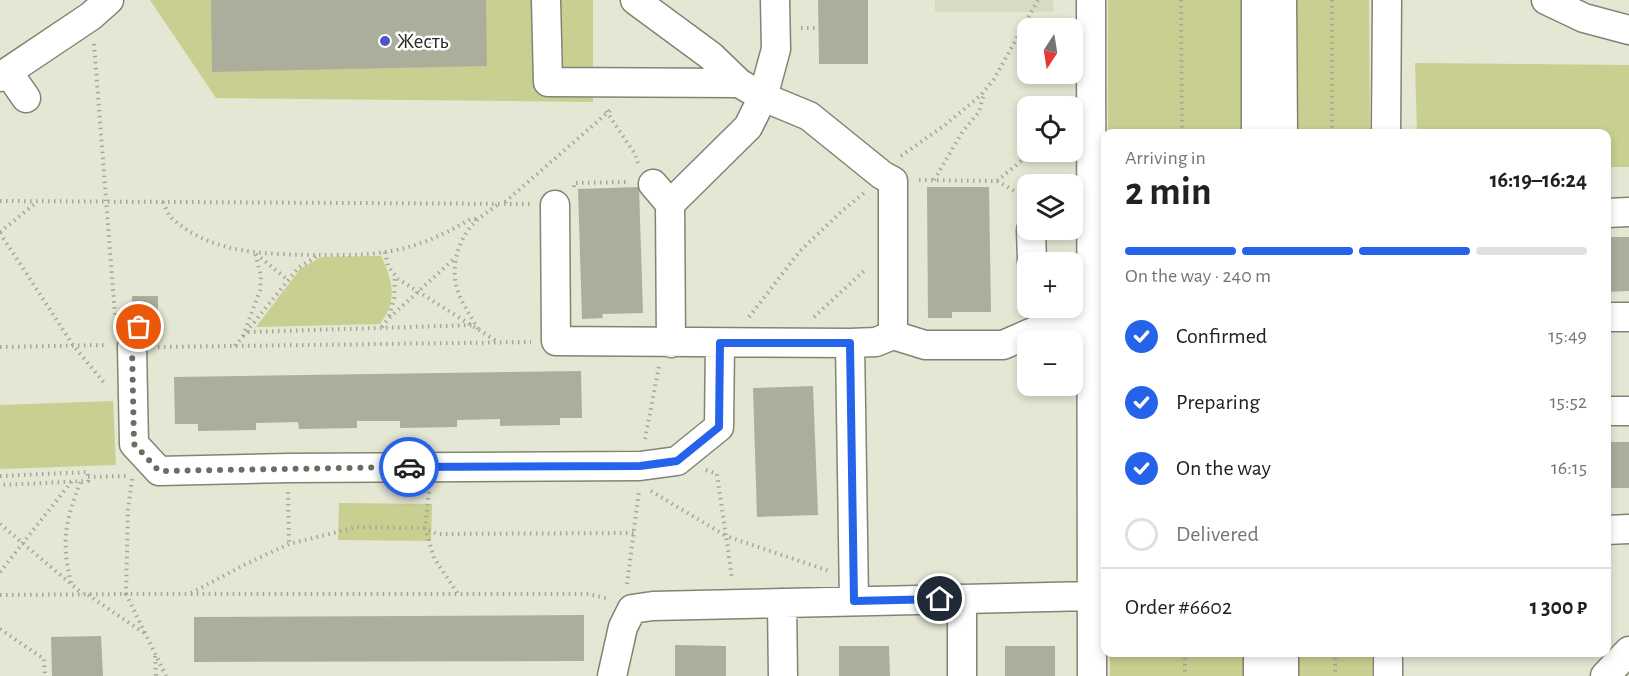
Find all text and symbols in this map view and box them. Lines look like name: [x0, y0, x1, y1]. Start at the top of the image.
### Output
north arrow: [1017, 18, 1083, 84]
map controls: [1017, 18, 1083, 396]
place label: Жесть: [397, 31, 449, 52]
marker: Жесть: [378, 34, 392, 48]
button: locate: [1017, 96, 1083, 162]
text: Arriving in: [1125, 148, 1206, 168]
text: 16:19–16:24: [1490, 169, 1587, 191]
text: 2 min: [1125, 173, 1212, 212]
button: layers: [1017, 174, 1083, 240]
button: +: [1017, 252, 1083, 318]
text: On the way · 240 m: [1125, 266, 1271, 286]
pin: [113, 301, 164, 352]
icon: bag: [122, 310, 155, 343]
icon: check: [1125, 320, 1158, 353]
text: Confirmed: [1176, 325, 1267, 347]
text: 15:49: [1548, 326, 1587, 346]
button: −: [1017, 330, 1083, 396]
icon: check: [1125, 386, 1158, 419]
text: Preparing: [1176, 391, 1260, 413]
text: 15:52: [1550, 392, 1587, 412]
courier: [379, 437, 439, 497]
icon: car: [393, 451, 426, 484]
icon: check: [1125, 452, 1158, 485]
text: On the way: [1176, 457, 1271, 479]
text: 16:15: [1551, 458, 1587, 478]
text: Delivered: [1176, 523, 1259, 545]
pin: [914, 573, 965, 624]
icon: home: [923, 582, 956, 615]
text: Order #6602: [1125, 596, 1232, 618]
text: 1 300 ₽: [1530, 596, 1587, 618]

